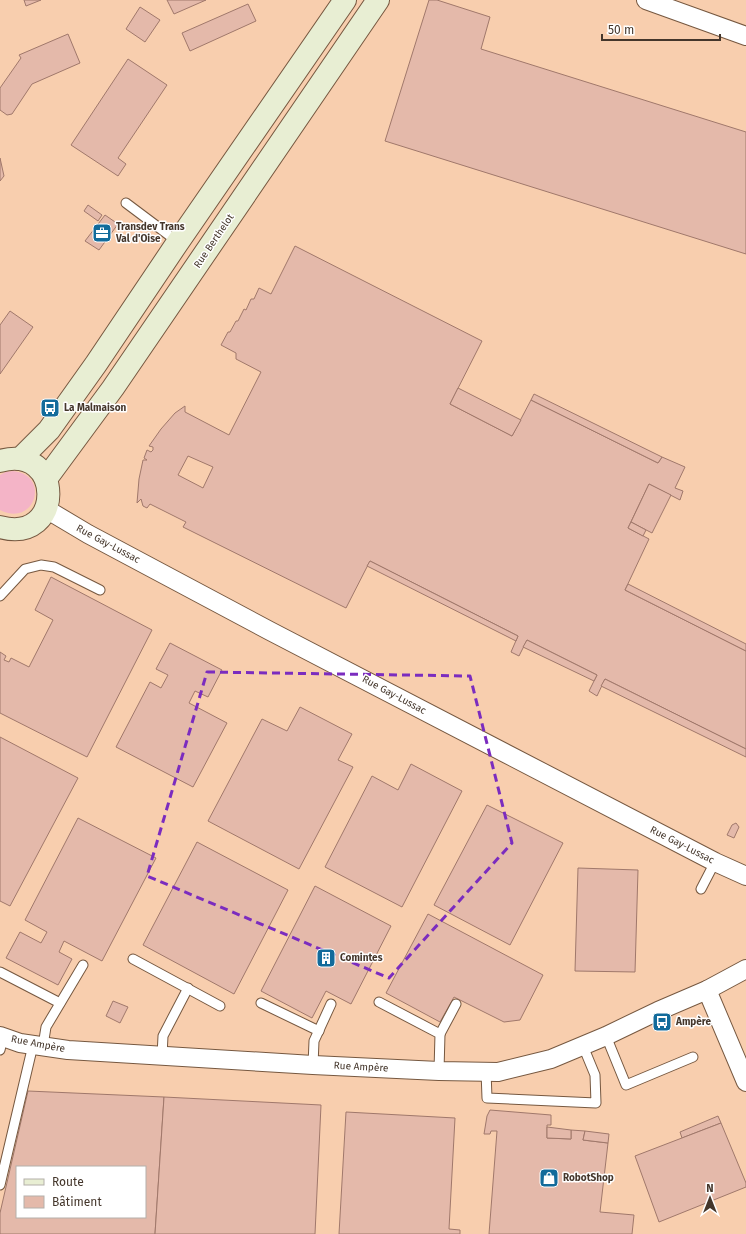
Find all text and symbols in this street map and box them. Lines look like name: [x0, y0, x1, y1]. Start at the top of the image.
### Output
scale bar: [602, 16, 720, 42]
text: 50 m: [608, 23, 634, 37]
street label: Rue Berthelot: [192, 211, 237, 270]
place label: Transdev Trans Val d'Oise: [115, 221, 185, 245]
office icon: Transdev Trans Val d'Oise: [91, 222, 113, 244]
bus stop icon: La Malmaison: [39, 397, 61, 419]
place label: La Malmaison: [64, 402, 127, 414]
street label: Rue Gay-Lussac: [74, 522, 142, 566]
street label: Rue Gay-Lussac: [360, 673, 428, 717]
street label: Rue Gay-Lussac: [648, 824, 716, 866]
building icon: Comintes: [315, 947, 337, 969]
place label: Comintes: [340, 952, 383, 964]
bus stop icon: Ampère: [651, 1011, 673, 1033]
place label: Ampère: [675, 1015, 712, 1028]
street label: Rue Ampère: [10, 1033, 66, 1055]
street label: Rue Ampère: [333, 1060, 389, 1074]
legend: [16, 1166, 146, 1218]
shop icon: RobotShop: [538, 1167, 560, 1189]
place label: RobotShop: [563, 1172, 614, 1184]
text: Route: [52, 1175, 84, 1189]
north arrow: [690, 1178, 730, 1218]
text: N: [706, 1182, 714, 1195]
text: Bâtiment: [52, 1195, 102, 1209]

